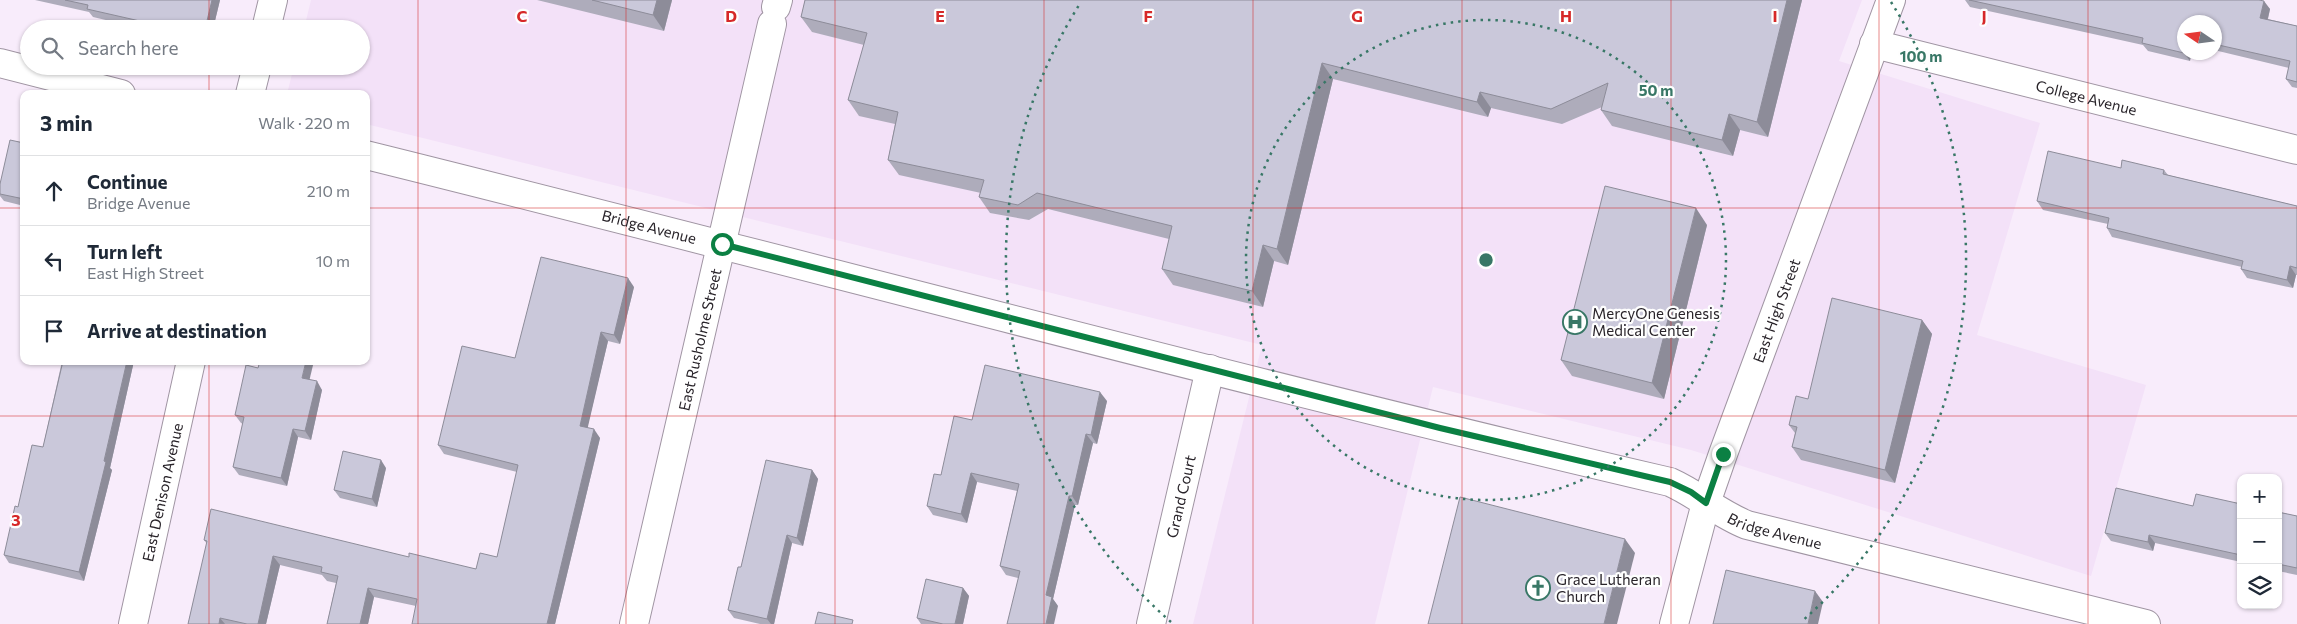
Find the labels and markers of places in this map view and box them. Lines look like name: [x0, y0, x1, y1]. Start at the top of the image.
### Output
centre of rings: [1477, 251, 1495, 269]
place label: MercyOne Genesis Medical Center: [1592, 304, 1720, 339]
hospital icon: MercyOne Genesis Medical Center: [1562, 309, 1588, 335]
place label: Grace Lutheran Church: [1556, 570, 1661, 605]
church icon: Grace Lutheran Church: [1525, 575, 1551, 601]

